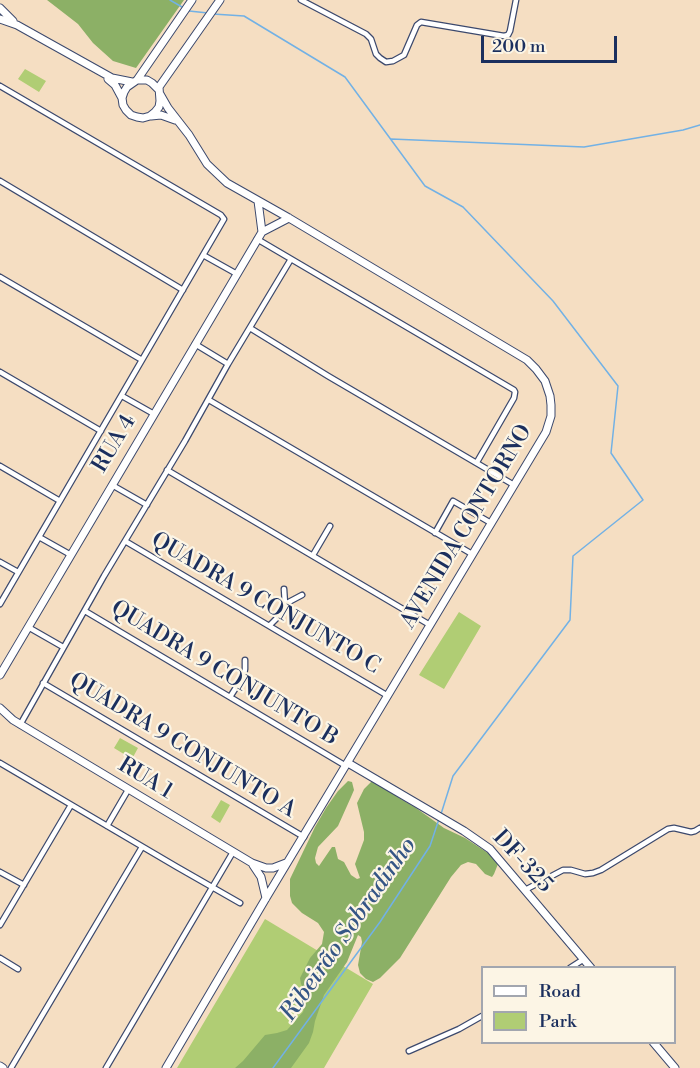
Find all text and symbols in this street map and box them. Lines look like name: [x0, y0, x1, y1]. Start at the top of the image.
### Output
scale bar: [484, 24, 620, 62]
text: 200 m: [492, 35, 546, 58]
street label: RUA 4: [88, 410, 142, 478]
street label: AVENIDA CONTORNO: [396, 420, 538, 634]
street label: QUADRA 9 CONJUNTO C: [146, 528, 384, 680]
street label: QUADRA 9 CONJUNTO B: [106, 596, 342, 752]
street label: QUADRA 9 CONJUNTO A: [64, 668, 300, 824]
street label: RUA 1: [113, 752, 177, 806]
street label: DF-325: [486, 825, 558, 899]
water label: Ribeirão Sobradinho: [275, 833, 423, 1027]
legend: [481, 966, 676, 1044]
text: Road: [539, 980, 581, 1003]
text: Park: [539, 1010, 576, 1033]

